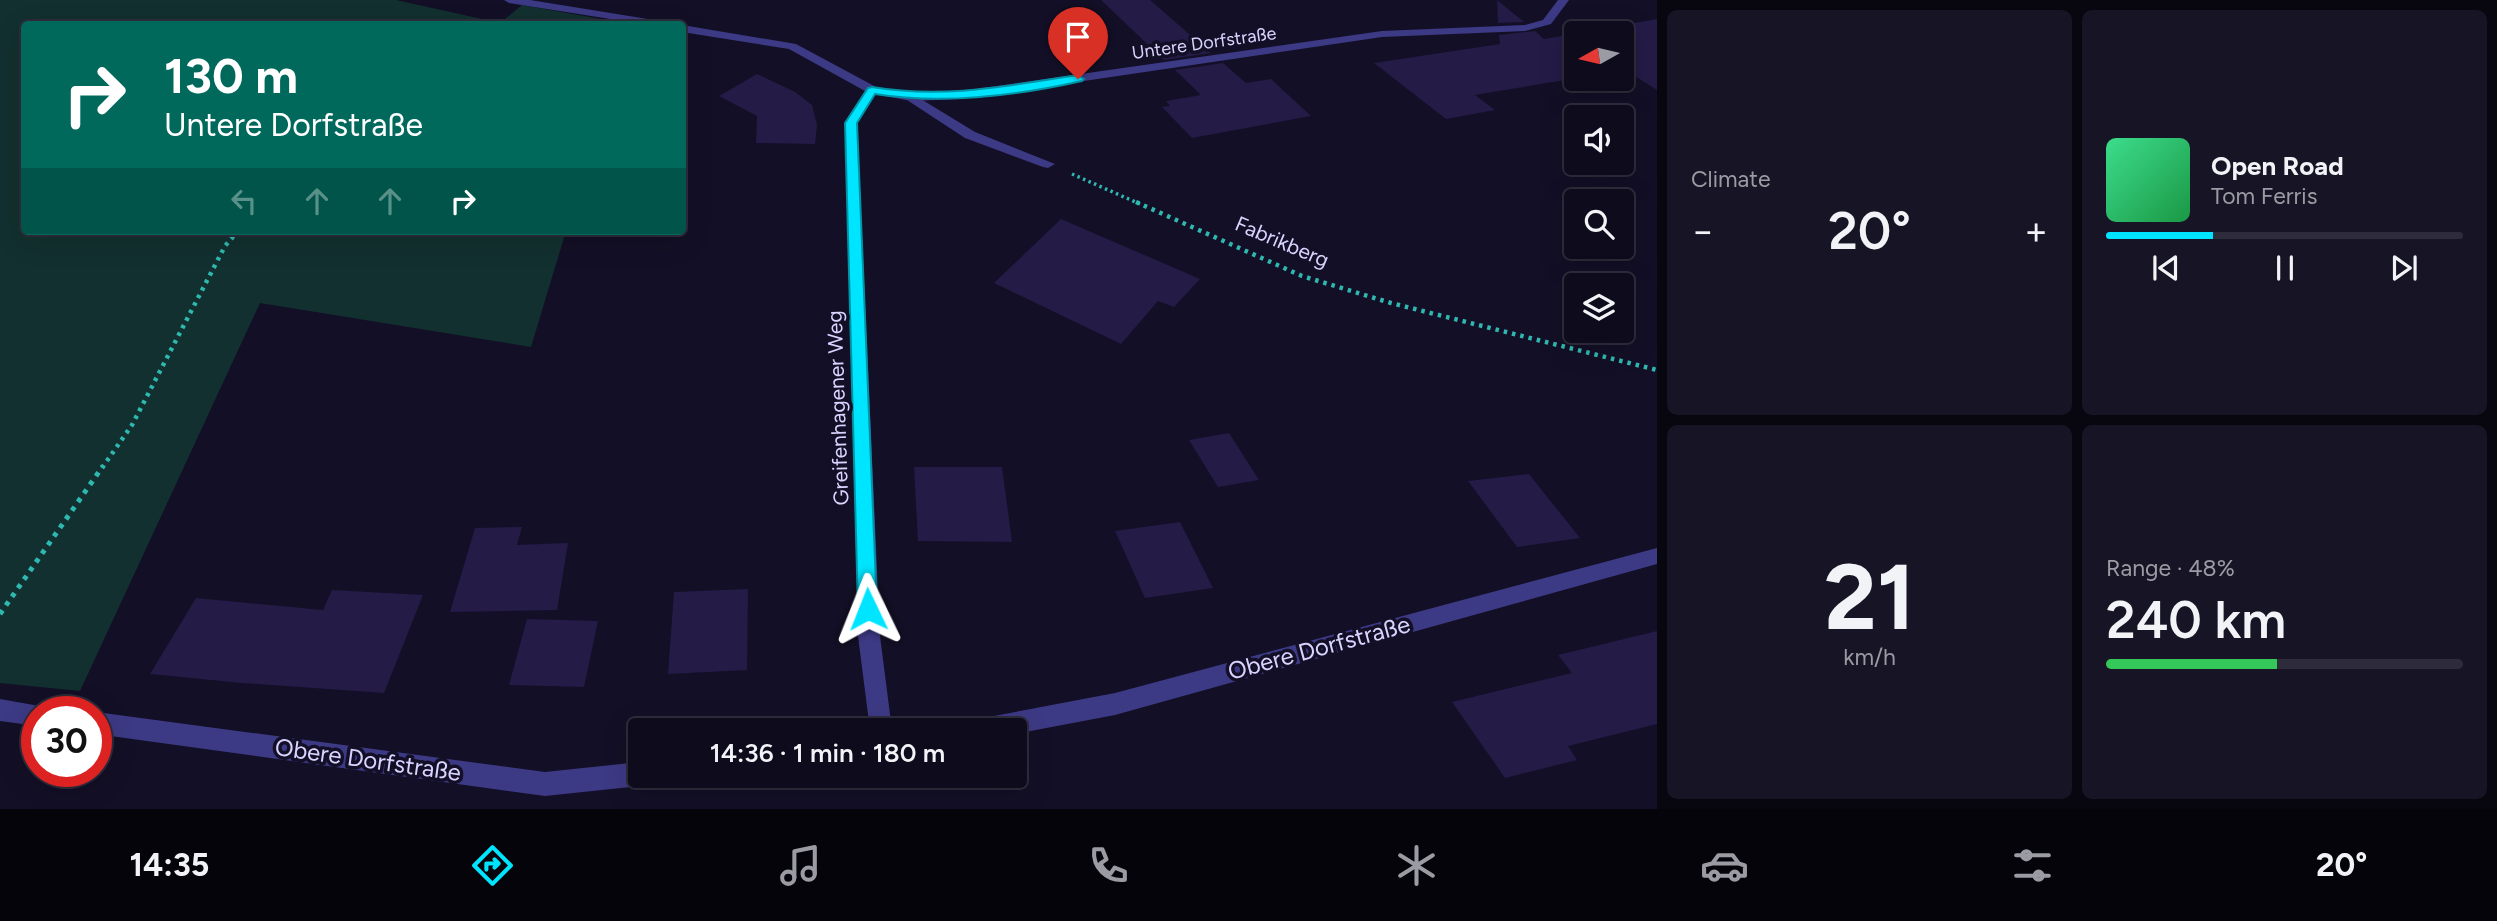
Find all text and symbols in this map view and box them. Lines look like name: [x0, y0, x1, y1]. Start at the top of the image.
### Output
pin: [1048, 7, 1108, 79]
icon: arrive: [1059, 18, 1097, 56]
north arrow: [1564, 21, 1634, 91]
map controls: [1564, 21, 1634, 343]
street label: Untere Dorfstraße: [1130, 22, 1278, 64]
text: 130 m: [164, 46, 298, 105]
icon: right: [49, 49, 140, 140]
button: sound: [1564, 105, 1634, 175]
text: Untere Dorfstraße: [164, 106, 423, 144]
text: Open Road: [2211, 150, 2344, 182]
text: Climate: [1691, 165, 1770, 193]
icon: left: [225, 182, 263, 220]
icon: ahead: [298, 182, 336, 220]
icon: ahead: [371, 182, 409, 220]
icon: right: [444, 182, 482, 220]
text: Tom Ferris: [2211, 182, 2317, 210]
button: search: [1564, 189, 1634, 259]
text: 20°: [1828, 200, 1911, 262]
text: −: [1691, 208, 1715, 254]
text: +: [2024, 208, 2048, 254]
street label: Fabrikberg: [1231, 211, 1333, 273]
icon: previous: [2147, 249, 2185, 287]
icon: pause: [2266, 249, 2304, 287]
icon: next: [2385, 249, 2423, 287]
button: layers: [1564, 273, 1634, 343]
street label: Greifenhagener Weg: [822, 310, 853, 506]
text: 21: [1824, 543, 1915, 652]
text: Range · 48%: [2106, 554, 2235, 582]
position arrow: [831, 572, 905, 646]
text: 240 km: [2106, 589, 2286, 651]
street label: Obere Dorfstraße: [1225, 609, 1413, 686]
text: km/h: [1843, 643, 1896, 671]
speed limit sign: 30: [21, 696, 112, 787]
street label: Obere Dorfstraße: [273, 732, 463, 787]
text: 14:36 · 1 min · 180 m: [710, 737, 945, 769]
icon: directions: [468, 841, 517, 890]
icon: music: [776, 841, 825, 890]
icon: phone: [1084, 841, 1133, 890]
icon: climate: [1392, 841, 1441, 890]
icon: car: [1700, 841, 1749, 890]
icon: filters: [2008, 841, 2057, 890]
text: 14:35: [129, 846, 209, 884]
text: 20°: [2316, 846, 2367, 884]

